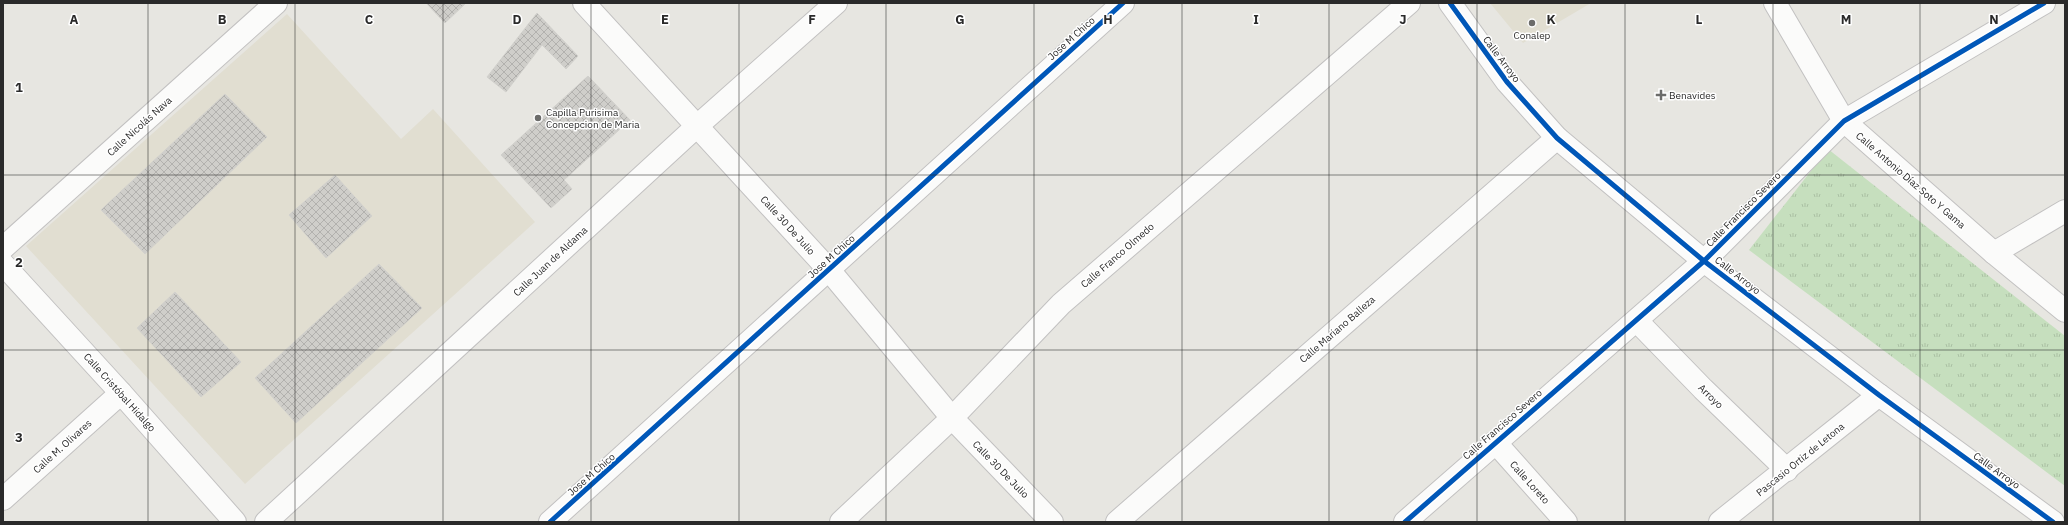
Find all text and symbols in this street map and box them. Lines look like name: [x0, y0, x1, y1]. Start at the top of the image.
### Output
text: A: [70, 11, 79, 28]
text: B: [218, 11, 227, 28]
text: C: [365, 11, 374, 28]
text: D: [512, 11, 522, 28]
text: E: [661, 11, 669, 28]
text: F: [808, 11, 816, 28]
text: G: [955, 11, 965, 28]
text: H: [1103, 11, 1113, 28]
text: I: [1253, 11, 1259, 28]
text: J: [1399, 11, 1407, 28]
text: K: [1546, 11, 1556, 28]
text: L: [1696, 11, 1703, 28]
text: M: [1841, 11, 1851, 28]
text: N: [1989, 11, 1999, 28]
street label: Jose M Chico: [1045, 14, 1098, 63]
marker: Conalep: [1527, 18, 1537, 28]
place label: Conalep: [1514, 29, 1551, 42]
street label: Calle Arroyo: [1480, 34, 1523, 85]
text: 1: [15, 79, 23, 96]
place label: Benavides: [1669, 89, 1716, 102]
marker: Benavides: [1656, 90, 1666, 100]
street label: Calle Nicolás Nava: [104, 93, 175, 159]
place label: Capilla Purisima Concepcion de Maria: [546, 106, 640, 131]
marker: Capilla Purisima Concepcion de Maria: [533, 113, 543, 123]
street label: Calle Antonio Díaz Soto Y Gama: [1853, 129, 1969, 232]
street label: Calle Francisco Severo: [1703, 169, 1784, 250]
street label: Calle 30 De Julio: [758, 193, 818, 258]
street label: Calle Franco Olmedo: [1078, 220, 1157, 291]
street label: Calle Juan de Aldama: [510, 223, 591, 299]
street label: Jose M Chico: [805, 232, 858, 281]
street label: Calle Arroyo: [1712, 253, 1764, 298]
text: 2: [15, 254, 23, 271]
street label: Calle Mariano Balleza: [1297, 293, 1378, 366]
street label: Calle Cristóbal Hidalgo: [81, 350, 159, 435]
street label: Arroyo: [1695, 381, 1726, 412]
street label: Calle Francisco Severo: [1460, 386, 1545, 462]
street label: Calle M. Olivares: [30, 417, 94, 476]
street label: Pascasio Ortiz de Letona: [1754, 419, 1848, 499]
text: 3: [15, 429, 23, 446]
street label: Calle 30 De Julio: [970, 438, 1032, 501]
street label: Calle Arroyo: [1971, 449, 2023, 492]
street label: Jose M Chico: [565, 450, 618, 499]
street label: Calle Loreto: [1507, 458, 1553, 507]

